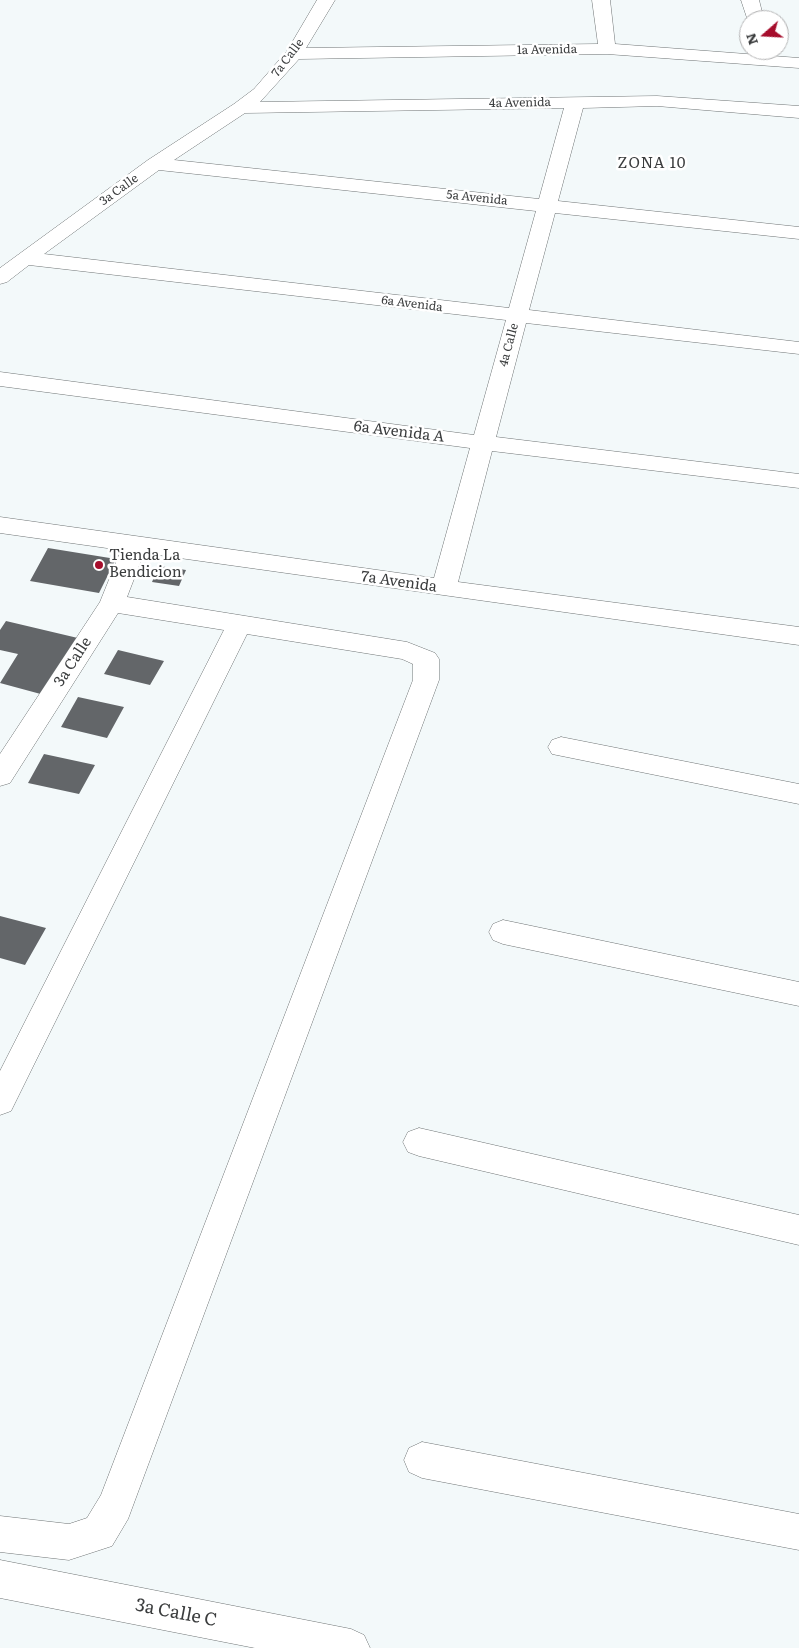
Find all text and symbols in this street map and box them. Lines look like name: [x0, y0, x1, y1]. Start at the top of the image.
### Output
north arrow: [739, 10, 789, 60]
text: N: [739, 31, 762, 48]
street label: 7a Calle: [269, 36, 307, 80]
street label: 1a Avenida: [517, 42, 577, 58]
street label: 4a Avenida: [489, 95, 551, 111]
district label: ZONA 10: [617, 155, 687, 173]
street label: 3a Calle: [97, 171, 141, 209]
street label: 5a Avenida: [446, 188, 508, 208]
street label: 6a Avenida: [380, 293, 444, 315]
street label: 4a Calle: [496, 322, 522, 368]
street label: 6a Avenida A: [353, 418, 445, 446]
place label: Tienda La Bendicion: [109, 547, 182, 582]
marker: Tienda La Bendicion: [93, 559, 105, 571]
street label: 7a Avenida: [360, 568, 438, 596]
street label: 3a Calle: [50, 634, 96, 690]
street label: 3a Calle C: [133, 1595, 219, 1631]

